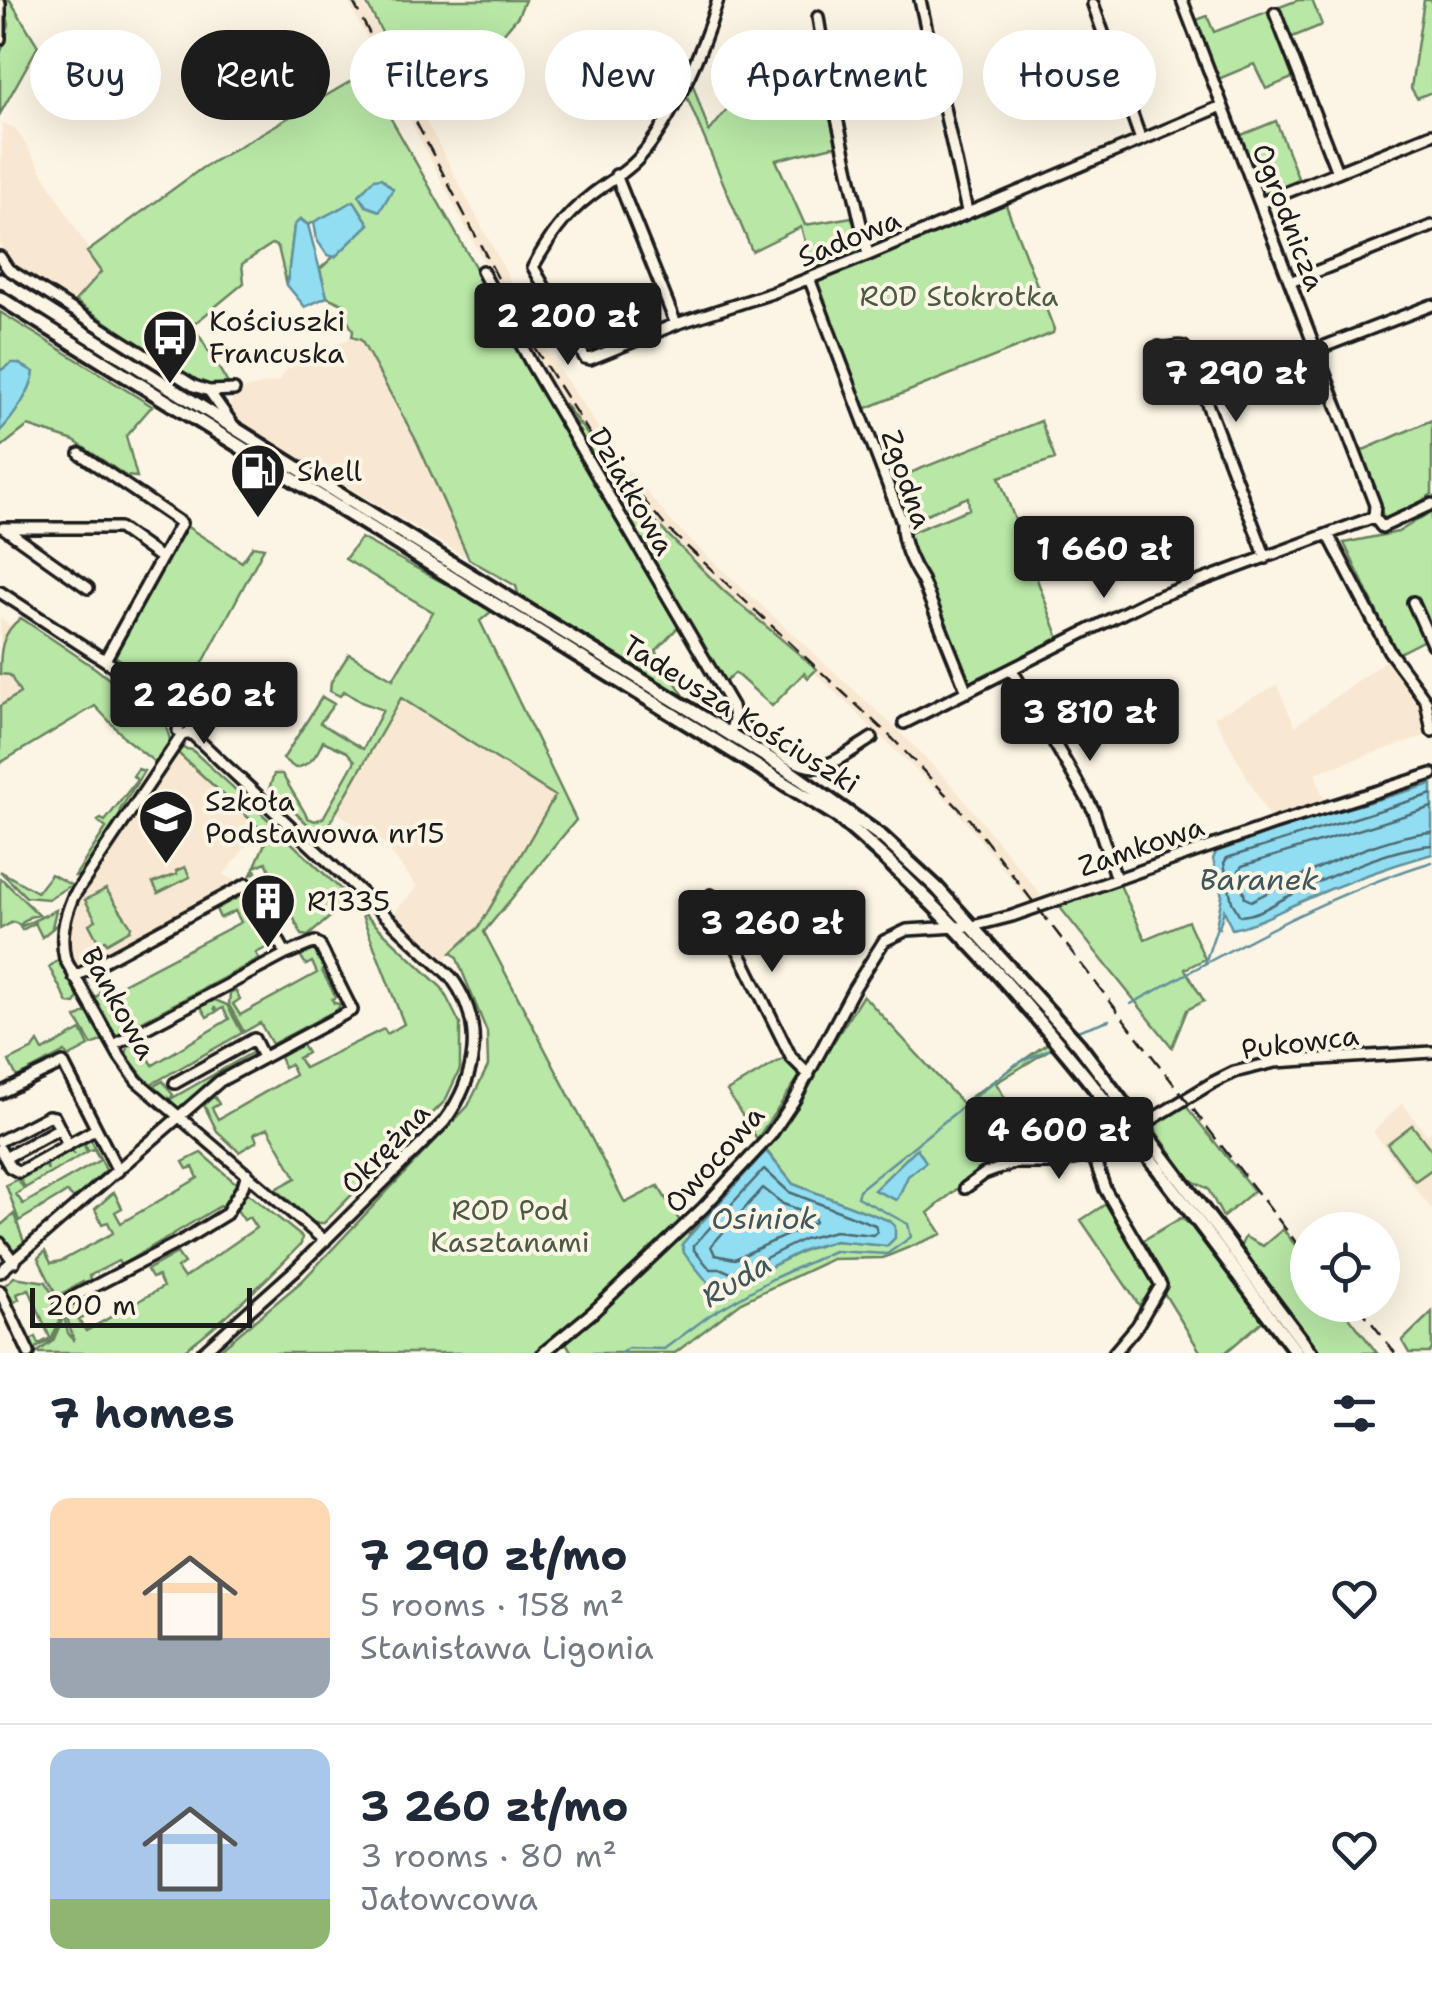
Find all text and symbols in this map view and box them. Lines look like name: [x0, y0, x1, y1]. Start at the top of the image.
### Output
chip: Buy: [30, 30, 161, 120]
chip: Rent: [181, 30, 330, 120]
chip: Filters: [350, 30, 525, 120]
chip: New: [545, 30, 691, 120]
chip: Apartment: [711, 30, 963, 120]
chip: House: [983, 30, 1156, 120]
street label: Ogrodnicza: [1243, 138, 1335, 296]
street label: Sadowa: [792, 200, 906, 276]
park label: ROD Stokrotka: [859, 277, 1059, 315]
pin: 2 200 zł: [465, 283, 671, 368]
text: 2 200 zł: [496, 294, 640, 337]
place label: Kościuszki Francuska: [209, 302, 346, 372]
bus stop icon: Kościuszki Francuska: [140, 307, 200, 386]
pin: 7 290 zł: [1133, 340, 1339, 425]
text: 7 290 zł: [1165, 351, 1307, 394]
street label: Działkowa: [580, 420, 684, 562]
street label: Zgodna: [872, 425, 942, 533]
fuel station icon: Shell: [228, 441, 288, 520]
place label: Shell: [297, 452, 363, 490]
pin: 1 660 zł: [1001, 516, 1207, 601]
text: 1 660 zł: [1036, 527, 1172, 570]
street label: Tadeusza Kościuszki: [615, 626, 867, 802]
pin: 2 260 zł: [101, 662, 307, 747]
text: 2 260 zł: [132, 673, 276, 716]
pin: 3 810 zł: [987, 679, 1193, 764]
text: 3 810 zł: [1023, 690, 1157, 733]
place label: Szkoła Podstawowa nr15: [205, 782, 445, 852]
school or university icon: Szkoła Podstawowa nr15: [136, 787, 196, 866]
street label: Zamkowa: [1073, 807, 1209, 885]
water label: Baranek: [1199, 859, 1319, 900]
building icon: R1335: [238, 871, 298, 950]
place label: R1335: [307, 882, 390, 920]
pin: 3 260 zł: [669, 890, 875, 975]
text: 3 260 zł: [700, 901, 844, 944]
street label: Bankowa: [72, 940, 166, 1066]
street label: Pukowca: [1239, 1016, 1361, 1068]
street label: Okrężna: [332, 1094, 438, 1202]
street label: Owocowa: [655, 1097, 773, 1221]
pin: 4 600 zł: [956, 1097, 1162, 1182]
text: 4 600 zł: [987, 1108, 1131, 1151]
park label: ROD Pod Kasztanami: [430, 1191, 590, 1261]
water label: Osiniok: [711, 1198, 817, 1239]
map controls: [1290, 1212, 1400, 1322]
button: locate: [1290, 1212, 1400, 1322]
water label: Ruda: [693, 1243, 779, 1317]
scale bar: [30, 1283, 252, 1328]
text: 200 m: [45, 1286, 136, 1324]
text: 7 homes: [50, 1385, 235, 1441]
icon: filters: [1327, 1386, 1382, 1441]
text: 7 290 zł/mo: [360, 1527, 627, 1583]
icon: home: [130, 1538, 250, 1658]
icon: heart: [1327, 1571, 1382, 1626]
text: 5 rooms · 158 m²: [360, 1583, 624, 1626]
text: Stanisława Ligonia: [360, 1626, 654, 1669]
text: 3 260 zł/mo: [360, 1778, 629, 1834]
icon: home: [130, 1789, 250, 1909]
icon: heart: [1327, 1822, 1382, 1877]
text: 3 rooms · 80 m²: [360, 1834, 617, 1877]
text: Jałowcowa: [360, 1877, 538, 1920]

